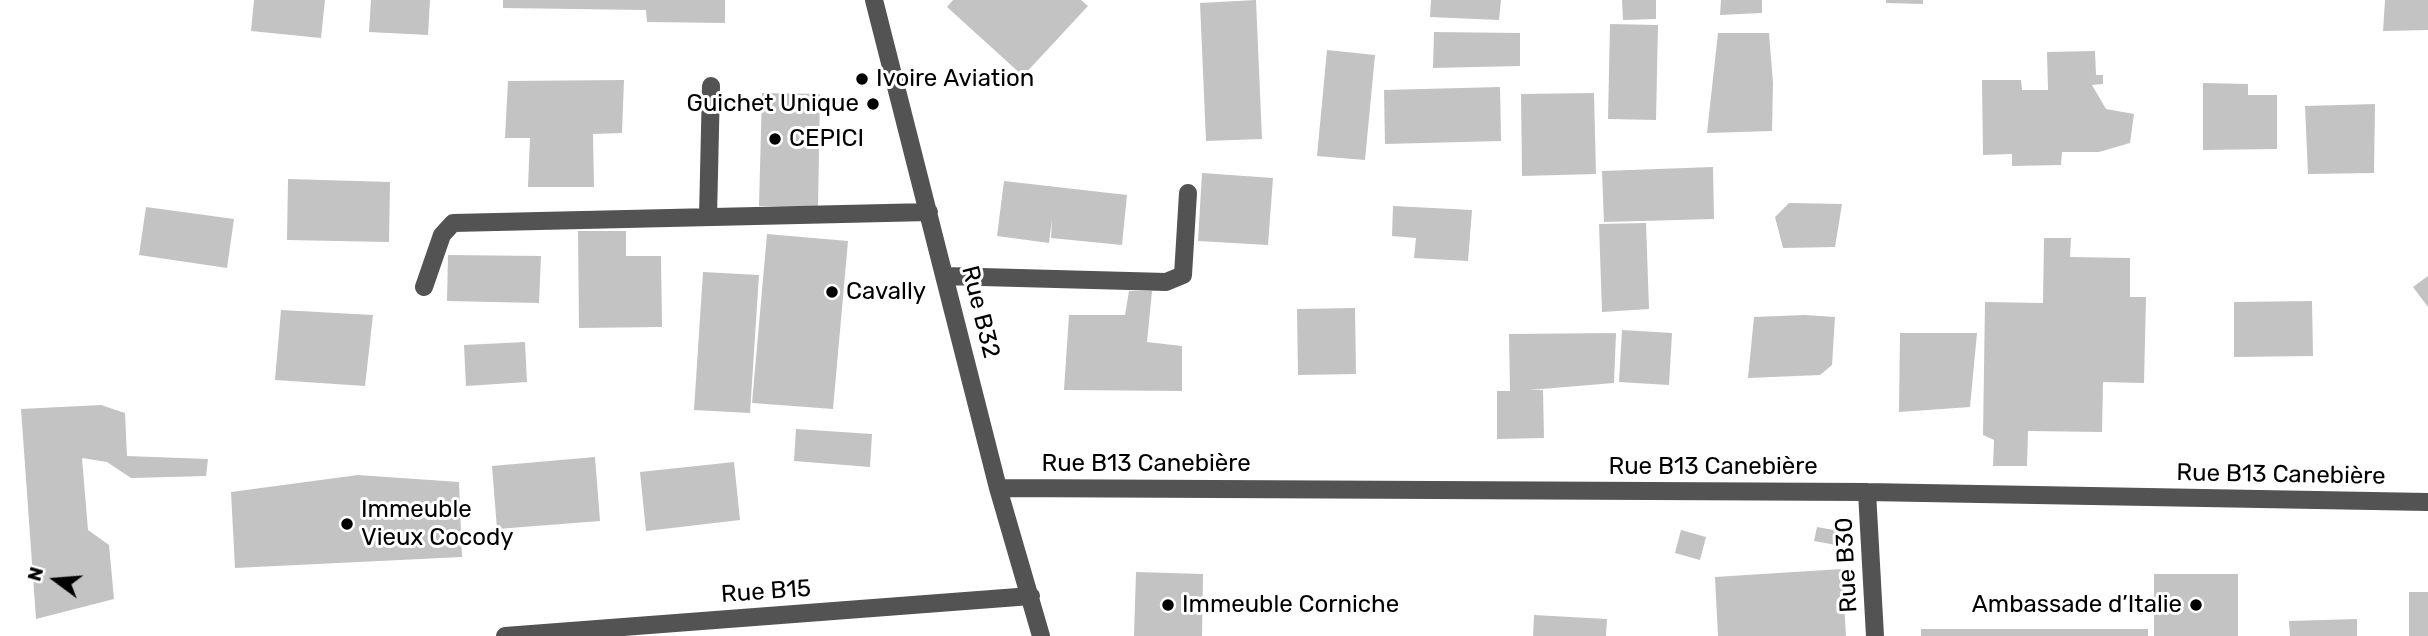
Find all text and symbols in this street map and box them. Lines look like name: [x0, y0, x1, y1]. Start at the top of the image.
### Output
place label: Ivoire Aviation: [876, 65, 1034, 93]
marker: Ivoire Aviation: [854, 71, 870, 87]
place label: Guichet Unique: [687, 90, 859, 118]
marker: Guichet Unique: [865, 96, 881, 112]
place label: CEPICI: [789, 125, 864, 153]
marker: CEPICI: [767, 131, 783, 147]
street label: Rue B32: [955, 263, 1005, 361]
place label: Cavally: [846, 278, 926, 306]
marker: Cavally: [824, 284, 840, 300]
street label: Rue B13 Canebière: [1041, 450, 1251, 478]
street label: Rue B13 Canebière: [1608, 453, 1818, 481]
street label: Rue B13 Canebière: [2176, 459, 2386, 491]
place label: Immeuble Vieux Cocody: [361, 496, 513, 552]
marker: Immeuble Vieux Cocody: [339, 516, 355, 532]
street label: Rue B30: [1830, 517, 1864, 613]
north arrow: [21, 545, 91, 615]
text: N: [22, 564, 48, 584]
street label: Rue B15: [720, 574, 812, 610]
place label: Immeuble Corniche: [1182, 591, 1399, 619]
place label: Ambassade d’Italie: [1972, 591, 2182, 619]
marker: Immeuble Corniche: [1160, 597, 1176, 613]
marker: Ambassade d’Italie: [2188, 597, 2204, 613]

